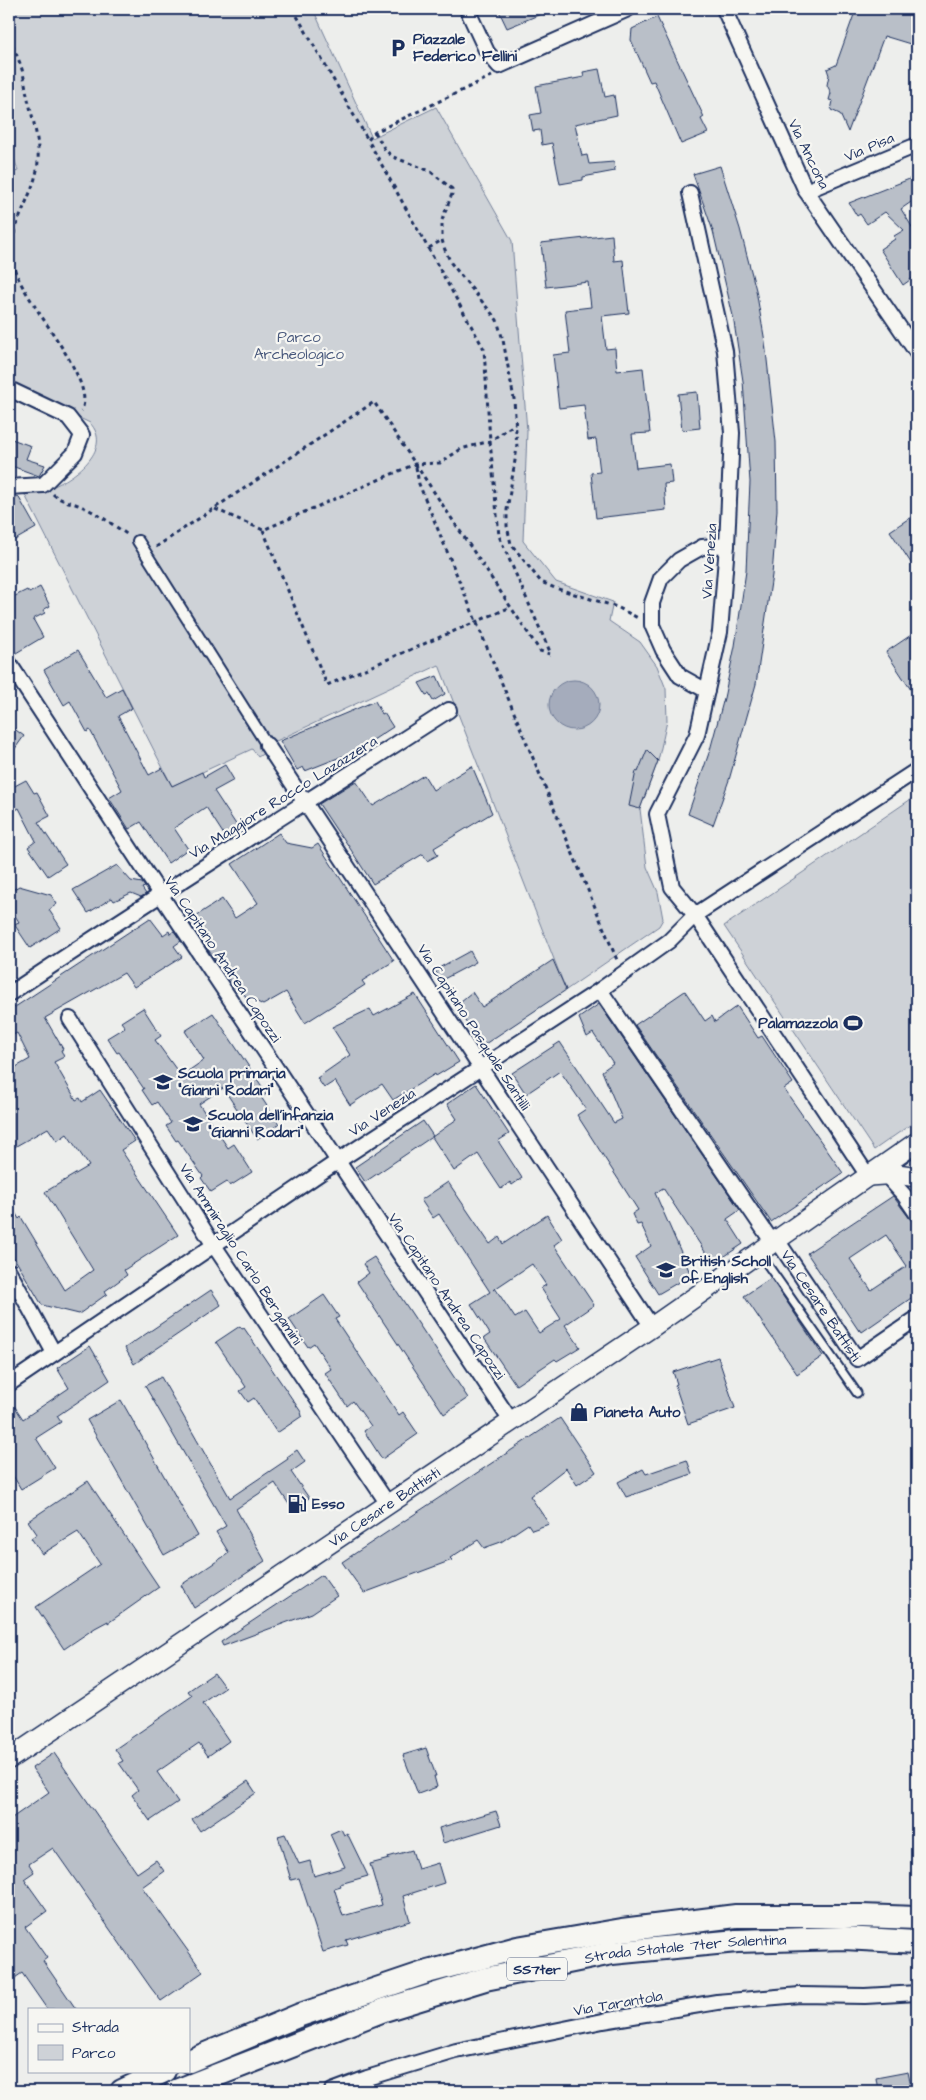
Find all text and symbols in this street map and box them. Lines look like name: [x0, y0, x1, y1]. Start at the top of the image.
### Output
place label: Piazzale Federico Fellini: [413, 29, 518, 67]
parking icon: Piazzale Federico Fellini: [387, 37, 409, 59]
street label: Via Ancona: [783, 116, 835, 193]
street label: Via Pisa: [841, 127, 898, 167]
park label: Parco Archeologico: [254, 327, 345, 366]
street label: Via Venezia: [696, 522, 723, 600]
street label: Via Maggiore Rocco Lazazzera: [185, 730, 382, 865]
street label: Via Capitano Andrea Capozzi: [159, 872, 287, 1047]
street label: Via Capitano Pasquale Santilli: [412, 940, 536, 1115]
sports icon: Palamazzola: [842, 1012, 864, 1034]
place label: Palamazzola: [758, 1013, 838, 1034]
place label: Scuola primaria "Gianni Rodari": [177, 1063, 286, 1101]
school or university icon: Scuola primaria "Gianni Rodari": [152, 1071, 174, 1093]
street label: Via Venezia: [345, 1083, 420, 1142]
place label: Scuola dell'infanzia "Gianni Rodari": [207, 1105, 334, 1143]
school or university icon: Scuola dell'infanzia "Gianni Rodari": [182, 1113, 204, 1135]
street label: Via Ammiraglio Carlo Bergamini: [173, 1159, 308, 1350]
street label: Via Capitano Andrea Capozzi: [383, 1209, 511, 1384]
street label: Via Cesare Battisti: [776, 1246, 866, 1366]
place label: British Scholl of English: [681, 1251, 772, 1291]
school or university icon: British Scholl of English: [655, 1259, 677, 1281]
shop icon: Pianeta Auto: [568, 1401, 590, 1423]
place label: Pianeta Auto: [594, 1402, 681, 1423]
street label: Via Cesare Battisti: [325, 1462, 445, 1552]
fuel station icon: Esso: [286, 1493, 308, 1515]
place label: Esso: [312, 1494, 345, 1515]
street label: Strada Statale 7ter Salentina: [583, 1930, 787, 1969]
road number: SS7ter: [507, 1958, 567, 1980]
street label: Via Tarantola: [572, 1985, 665, 2022]
legend: [28, 2008, 190, 2072]
text: Strada: [72, 2017, 119, 2038]
text: Parco: [72, 2043, 116, 2064]

